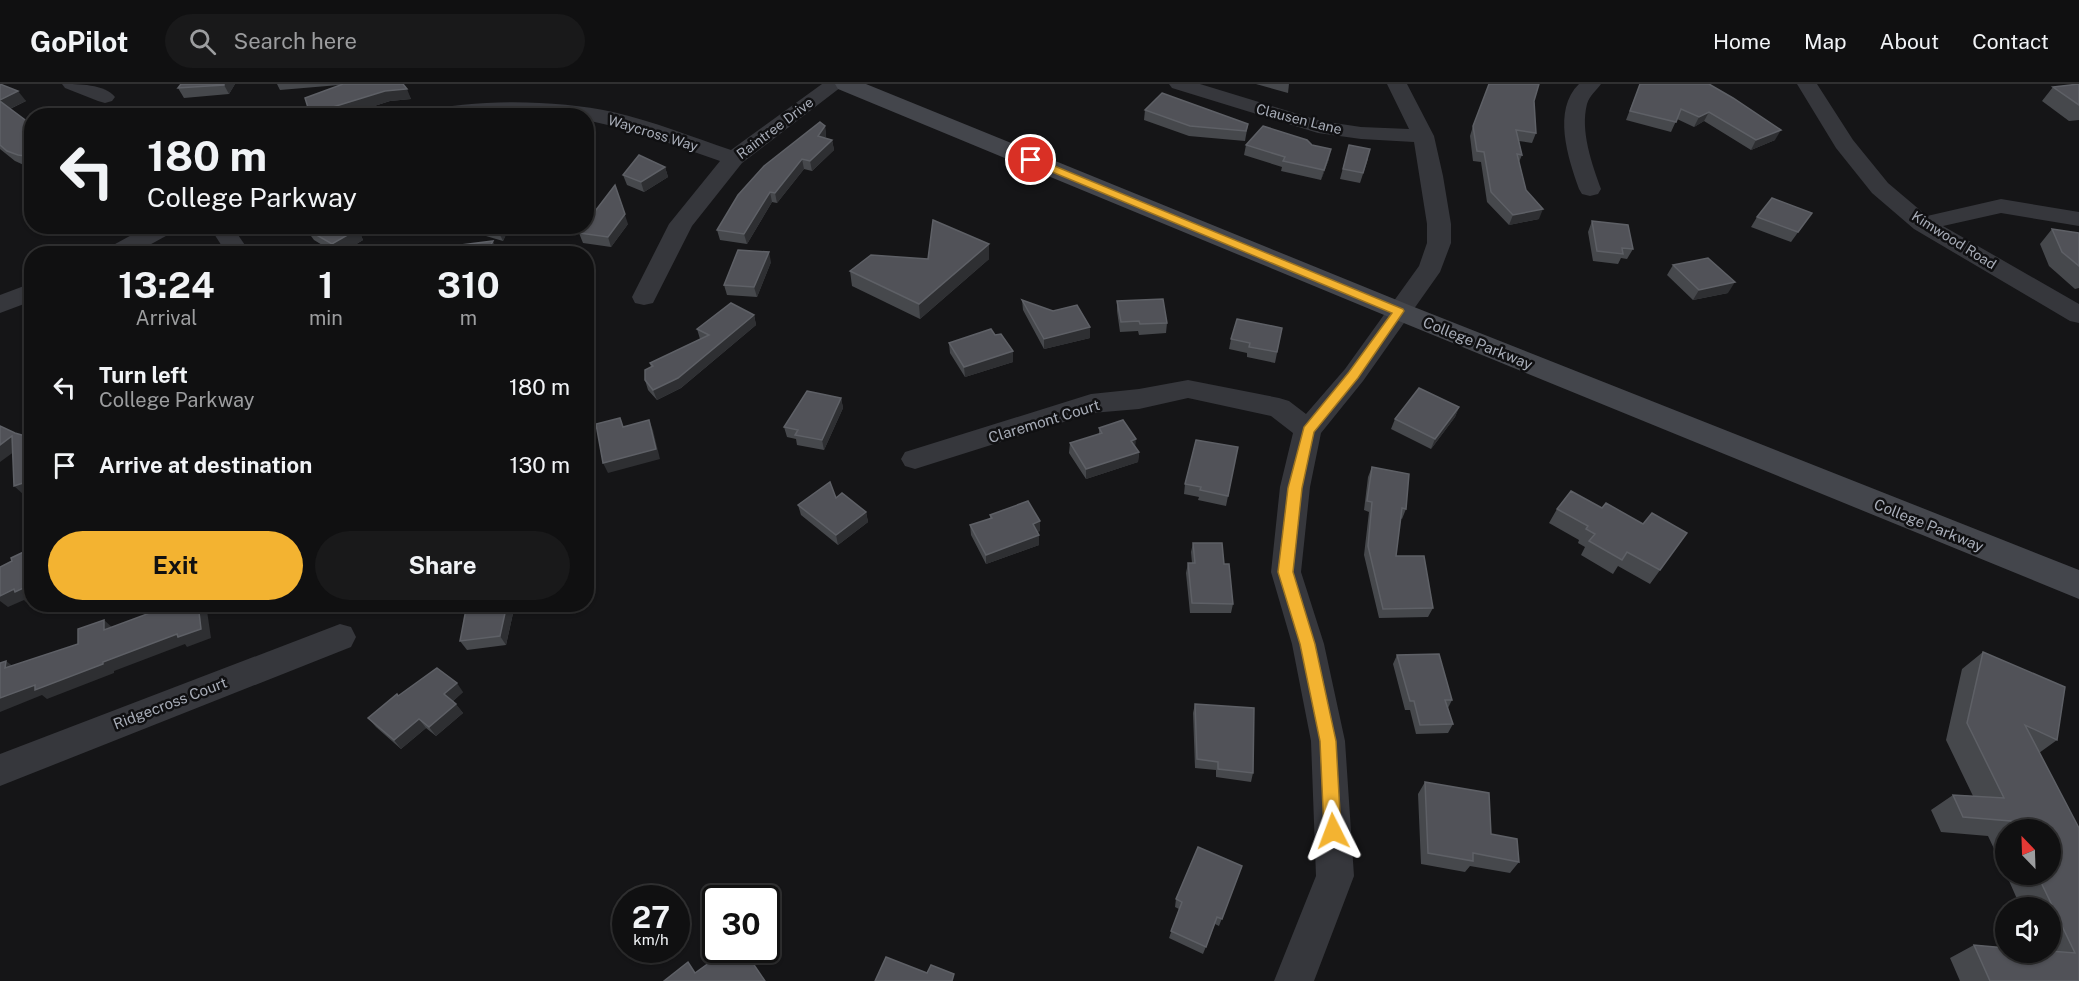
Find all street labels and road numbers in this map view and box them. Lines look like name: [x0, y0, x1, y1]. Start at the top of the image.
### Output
street label: Raintree Drive: [733, 94, 817, 162]
street label: Clausen Lane: [1254, 101, 1344, 137]
street label: Waycross Way: [606, 112, 700, 154]
street label: Kimwood Road: [1909, 208, 1999, 272]
street label: College Parkway: [1421, 313, 1535, 373]
street label: Claremont Court: [986, 396, 1102, 446]
street label: College Parkway: [1872, 495, 1986, 555]
street label: Ridgecross Court: [111, 673, 229, 732]

